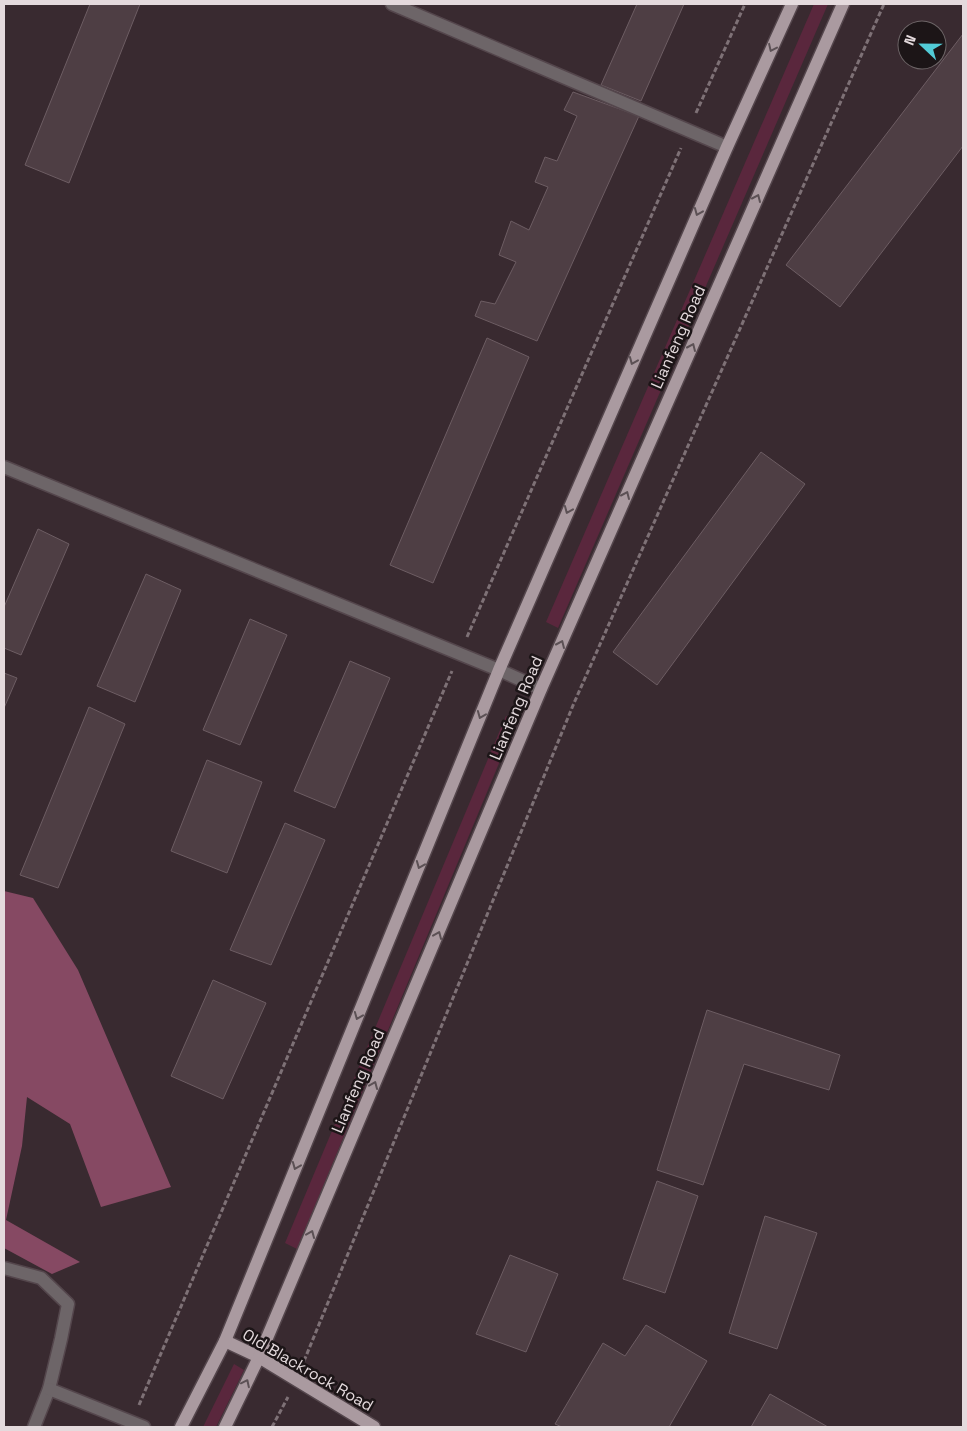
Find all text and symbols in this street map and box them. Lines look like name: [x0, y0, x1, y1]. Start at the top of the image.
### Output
north arrow: [897, 20, 947, 70]
text: N: [900, 32, 920, 48]
one-way arrow: [767, 43, 778, 52]
one-way arrow: [751, 194, 762, 203]
one-way arrow: [693, 207, 704, 216]
street label: Lianfeng Road: [646, 282, 710, 392]
one-way arrow: [685, 343, 696, 352]
one-way arrow: [629, 356, 640, 365]
one-way arrow: [620, 491, 631, 500]
one-way arrow: [564, 505, 575, 514]
one-way arrow: [554, 640, 565, 649]
street label: Lianfeng Road: [485, 653, 547, 763]
one-way arrow: [477, 710, 488, 719]
one-way arrow: [415, 861, 425, 869]
one-way arrow: [431, 931, 442, 940]
one-way arrow: [354, 1011, 364, 1020]
street label: Lianfeng Road: [327, 1026, 389, 1136]
one-way arrow: [368, 1081, 379, 1090]
one-way arrow: [292, 1161, 303, 1170]
one-way arrow: [305, 1230, 316, 1239]
street label: Old Blackrock Road: [239, 1324, 377, 1416]
one-way arrow: [240, 1380, 250, 1389]

